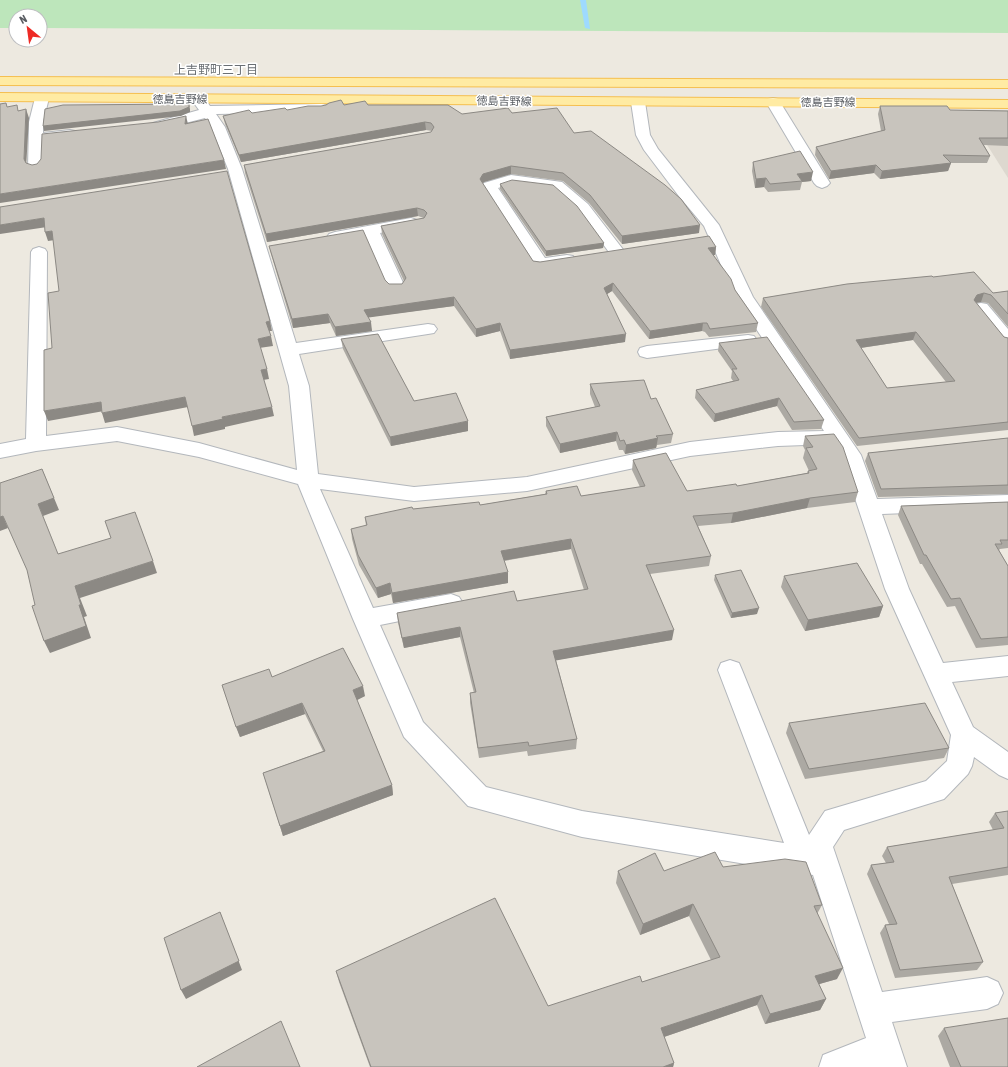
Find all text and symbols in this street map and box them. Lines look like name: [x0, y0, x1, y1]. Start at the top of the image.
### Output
north arrow: [8, 8, 48, 48]
text: N: [17, 12, 29, 26]
district label: 上吉野町三丁目: [174, 63, 258, 77]
street label: 徳島吉野線: [153, 93, 208, 105]
street label: 徳島吉野線: [476, 95, 532, 107]
street label: 徳島吉野線: [801, 96, 856, 108]

